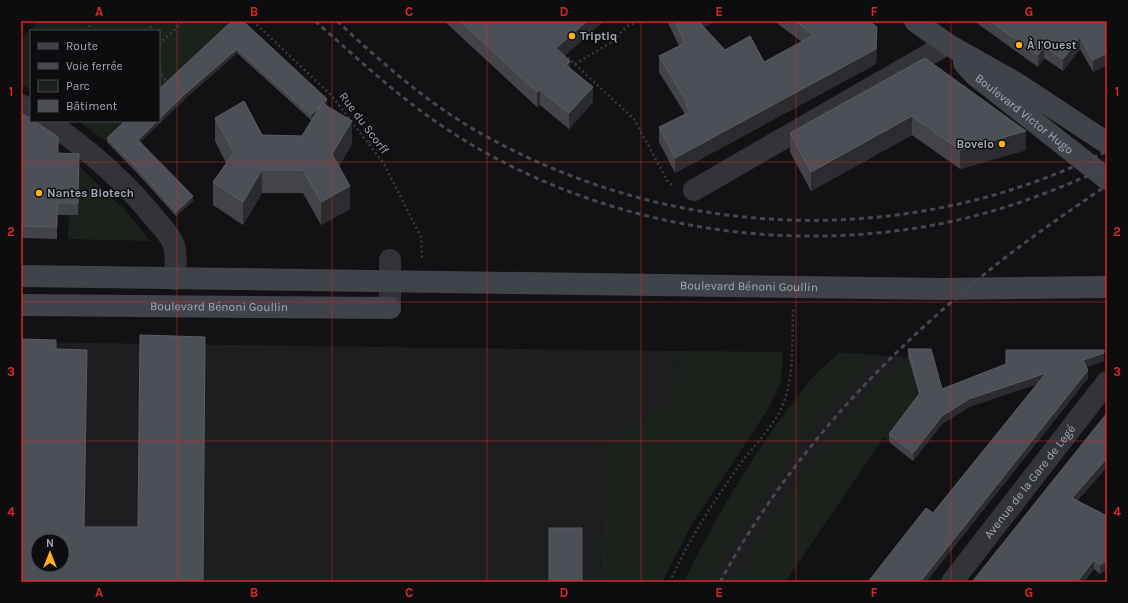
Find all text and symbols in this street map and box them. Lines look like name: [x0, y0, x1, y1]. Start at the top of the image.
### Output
text: A: [95, 4, 103, 19]
text: B: [250, 4, 258, 19]
text: C: [405, 4, 413, 19]
text: D: [560, 4, 569, 19]
text: E: [715, 4, 723, 19]
text: F: [870, 4, 878, 19]
text: G: [1025, 4, 1033, 19]
place label: Triptiq: [580, 29, 617, 43]
legend: [30, 30, 160, 122]
marker: Triptiq: [567, 31, 577, 41]
place label: À l'Ouest: [1027, 37, 1077, 52]
text: Route: [66, 39, 98, 53]
marker: À l'Ouest: [1014, 40, 1024, 50]
text: Voie ferrée: [66, 59, 123, 73]
street label: Boulevard Victor Hugo: [972, 71, 1076, 157]
text: Parc: [66, 79, 90, 93]
text: 1: [9, 84, 13, 99]
text: 1: [1115, 84, 1119, 99]
street label: Rue du Scorff: [336, 89, 392, 157]
text: Bâtiment: [66, 99, 118, 113]
place label: Bovelo: [956, 137, 994, 151]
marker: Bovelo: [997, 139, 1007, 149]
place label: Nantes Biotech: [47, 186, 134, 200]
marker: Nantes Biotech: [34, 188, 44, 198]
text: 2: [7, 224, 15, 239]
text: 2: [1113, 224, 1121, 239]
street label: Boulevard Bénoni Goullin: [680, 278, 818, 294]
street label: Boulevard Bénoni Goullin: [150, 299, 288, 314]
text: 3: [7, 364, 15, 379]
text: 3: [1113, 364, 1121, 379]
street label: Avenue de la Gare de Legé: [981, 422, 1078, 541]
text: 4: [7, 504, 15, 519]
text: 4: [1113, 504, 1121, 519]
north arrow: [30, 533, 70, 573]
text: N: [46, 537, 54, 550]
text: A: [95, 585, 103, 600]
text: B: [250, 585, 258, 600]
text: C: [405, 585, 413, 600]
text: D: [560, 585, 569, 600]
text: E: [715, 585, 723, 600]
text: F: [870, 585, 878, 600]
text: G: [1025, 585, 1033, 600]

